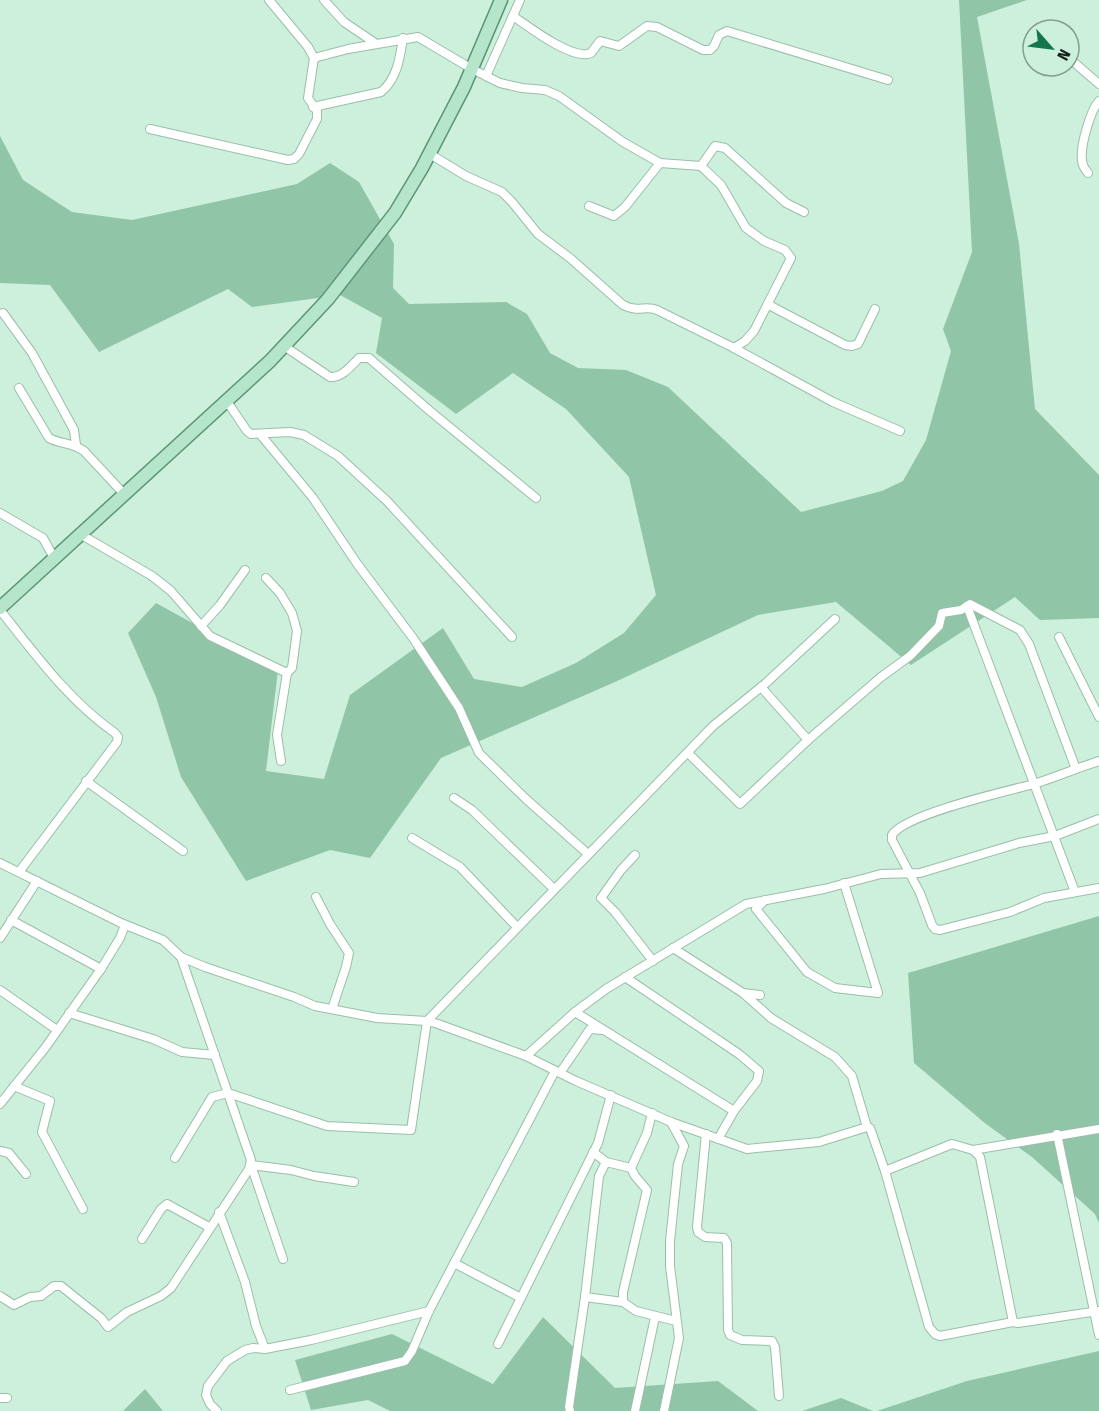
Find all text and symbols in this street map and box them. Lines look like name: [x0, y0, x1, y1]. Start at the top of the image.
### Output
north arrow: [1021, 18, 1081, 78]
text: N: [1053, 46, 1074, 64]

